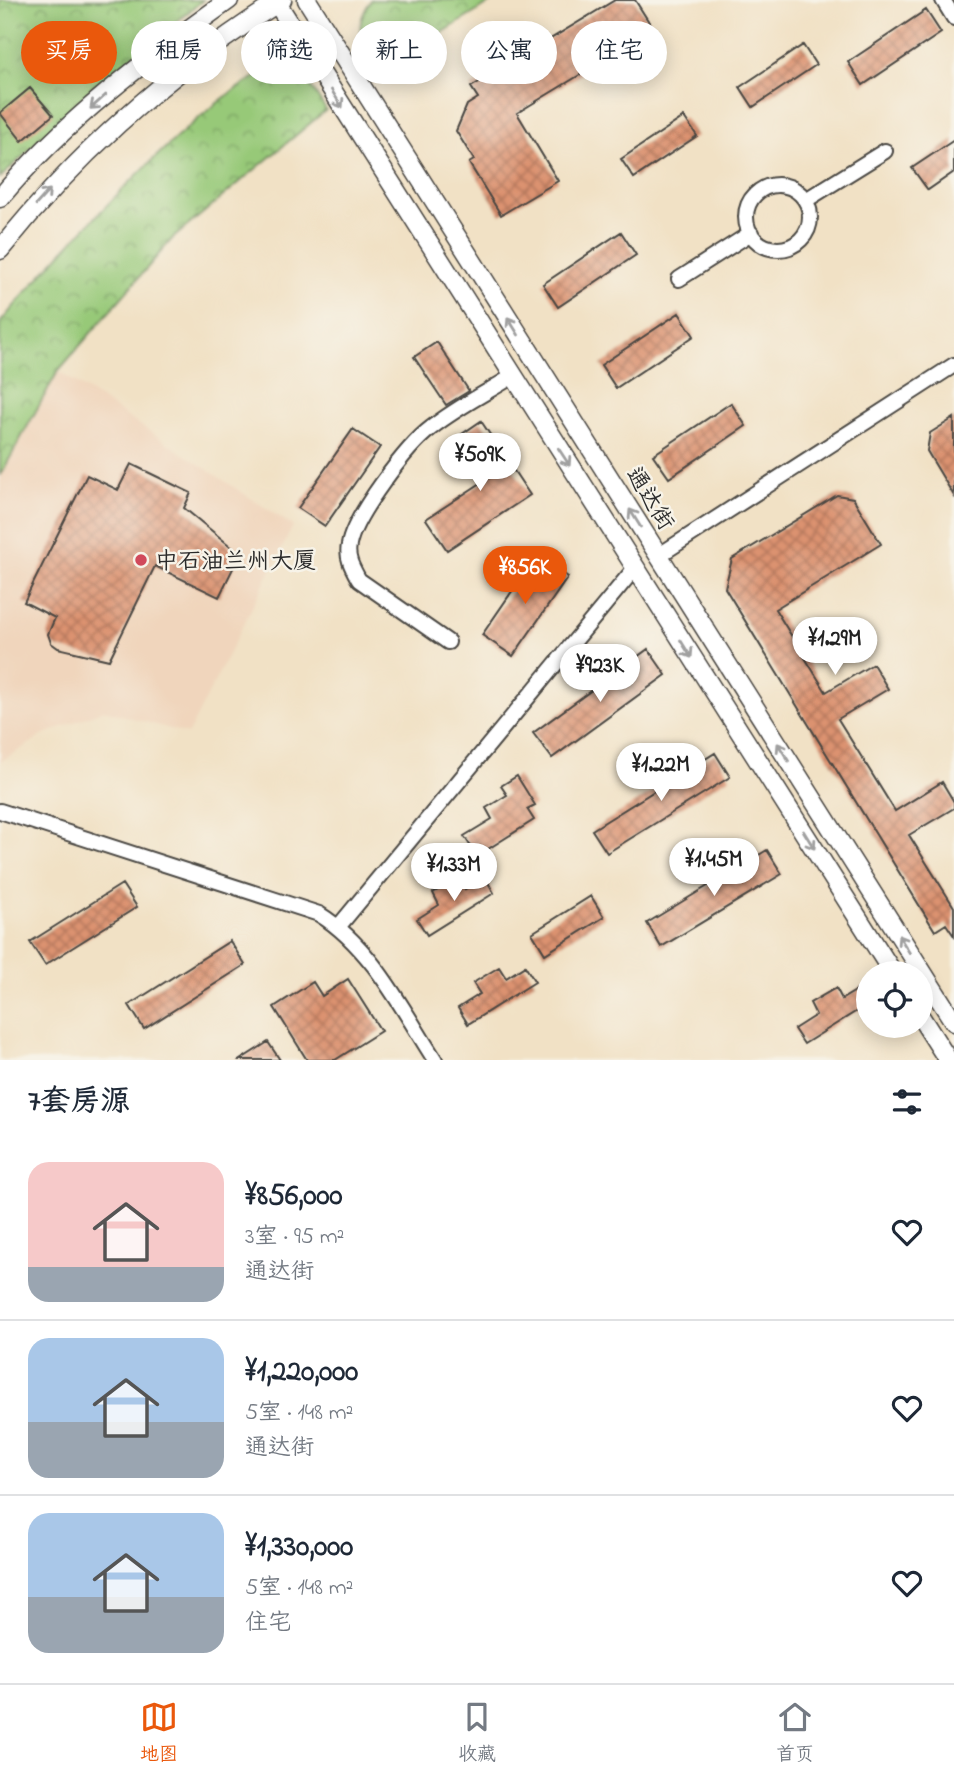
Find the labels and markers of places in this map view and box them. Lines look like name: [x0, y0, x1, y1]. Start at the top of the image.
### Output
pin: ¥509K: [431, 434, 529, 493]
place label: 中石油兰州大厦: [155, 546, 316, 579]
pin: ¥856K: [476, 546, 574, 606]
marker: 中石油兰州大厦: [133, 552, 149, 568]
pin: ¥1.29M: [778, 618, 892, 677]
pin: ¥923K: [551, 644, 649, 704]
pin: ¥1.22M: [604, 744, 718, 803]
pin: ¥1.45M: [657, 838, 771, 898]
pin: ¥1.33M: [397, 844, 511, 903]

